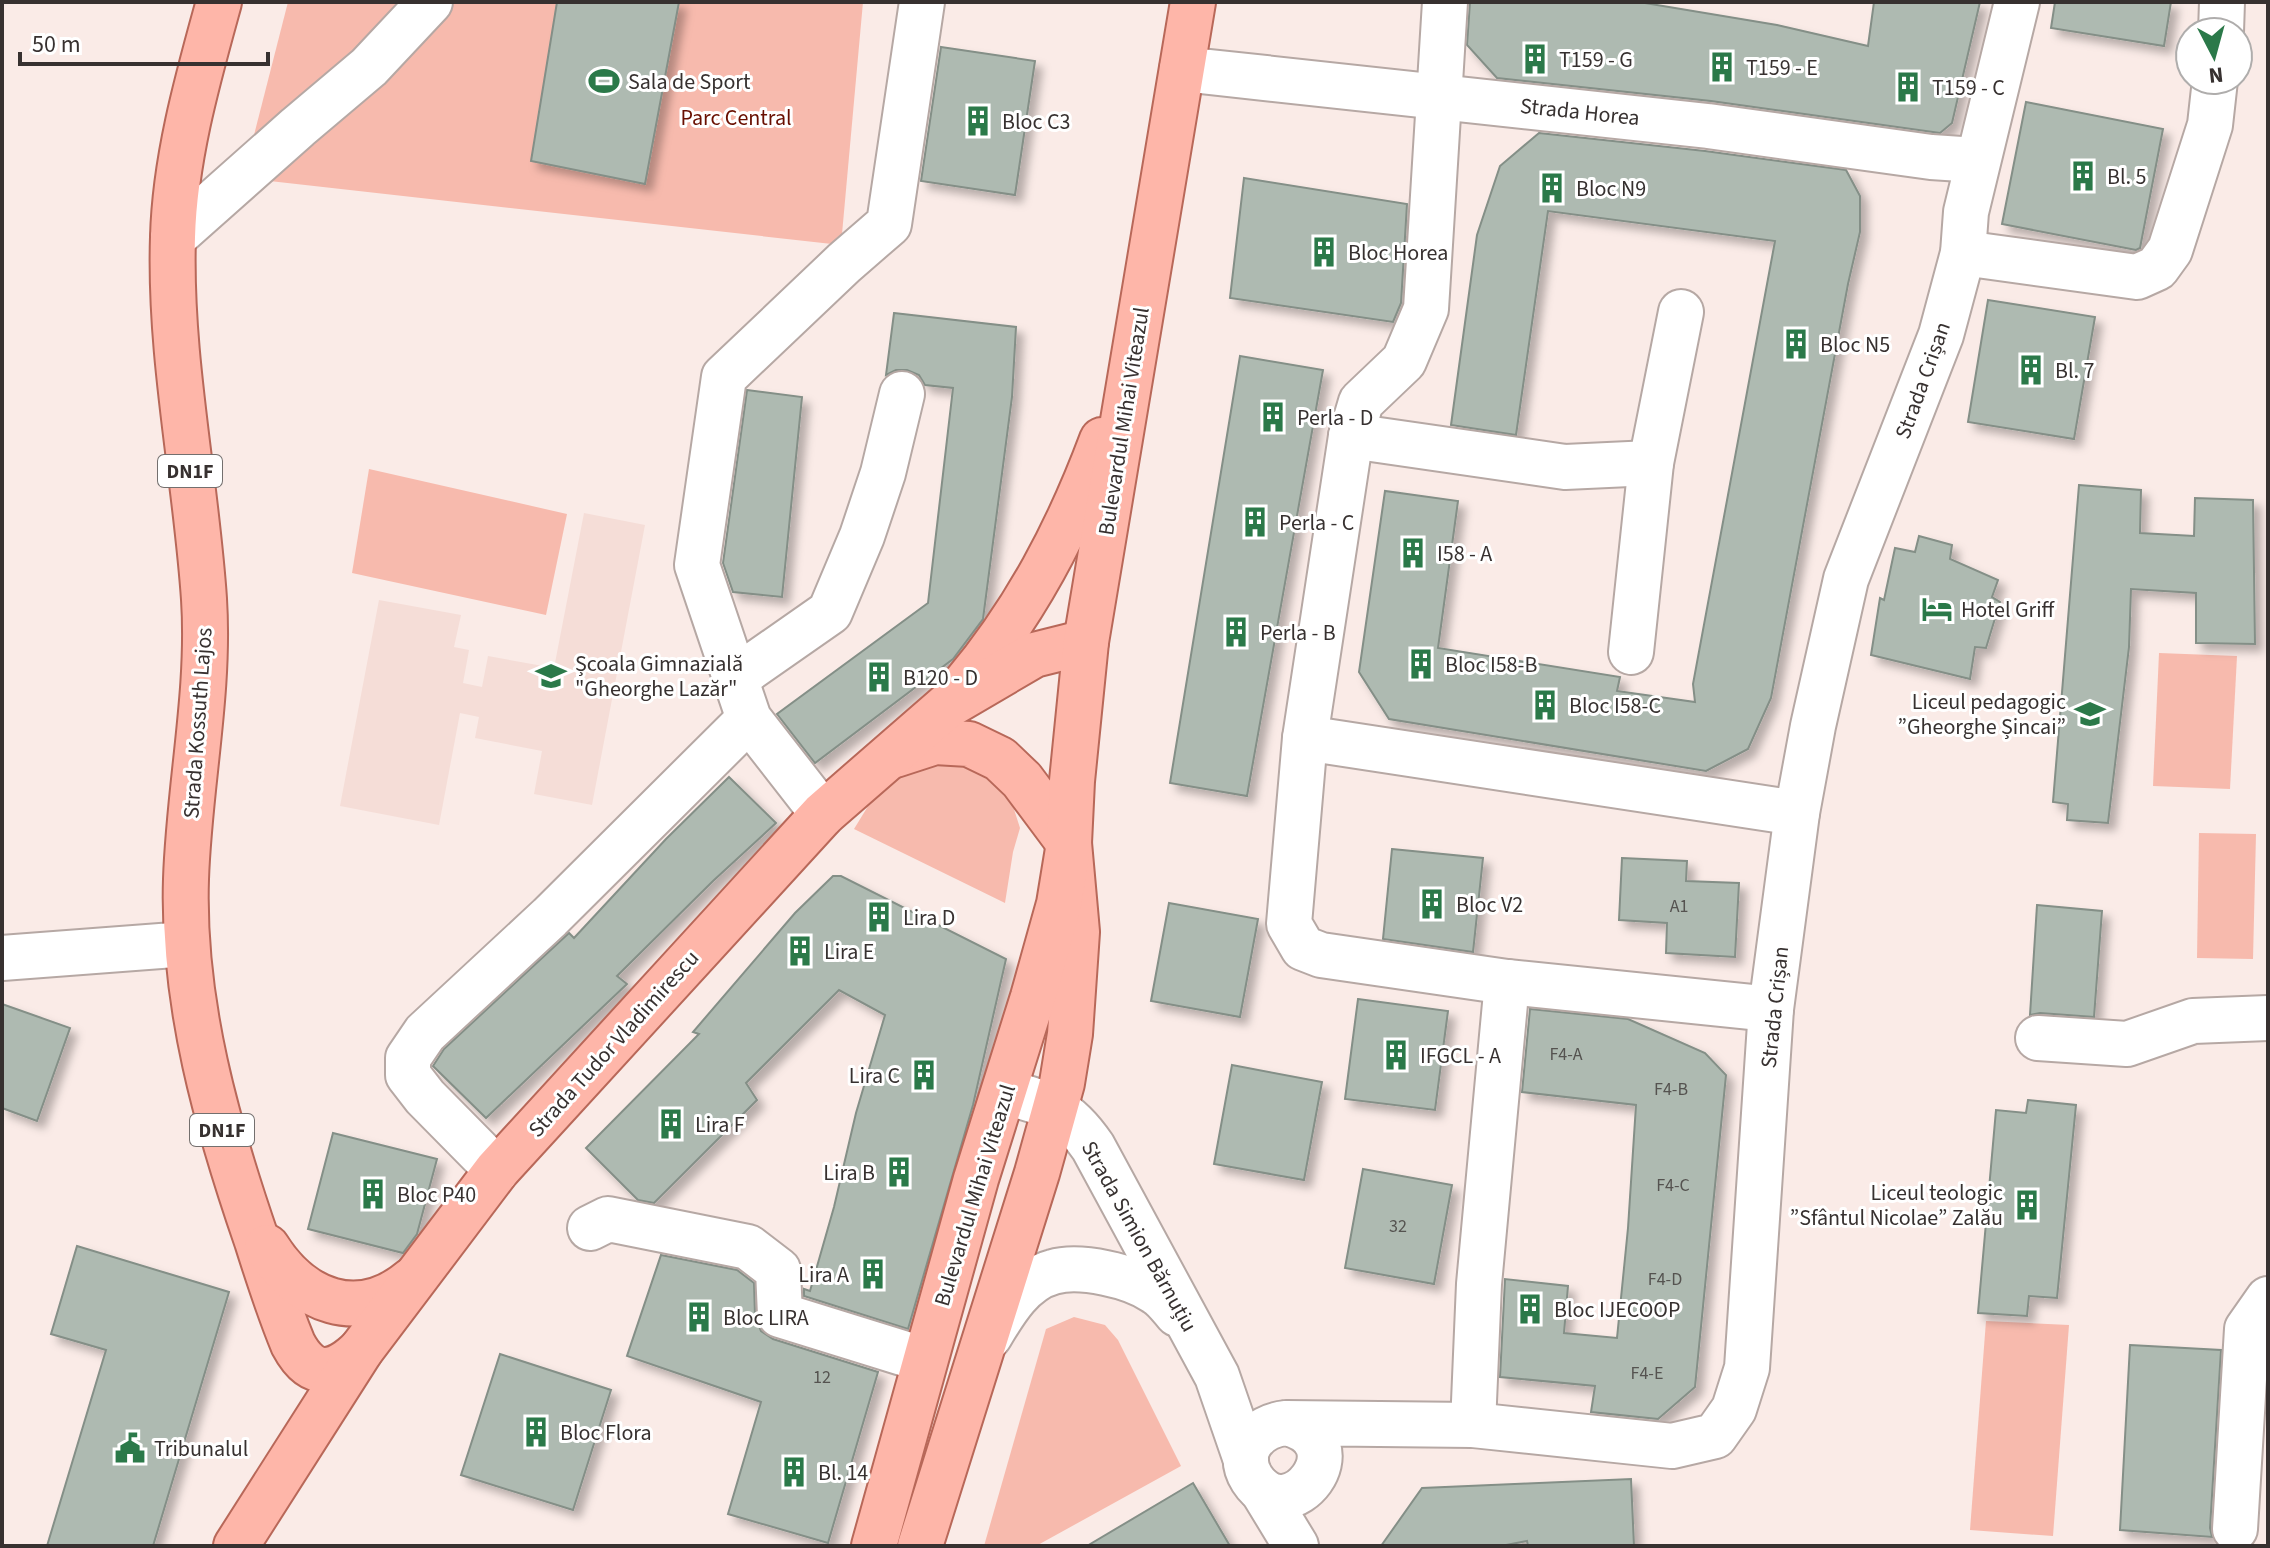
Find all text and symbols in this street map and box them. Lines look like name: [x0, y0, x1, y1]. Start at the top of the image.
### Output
scale bar: [20, 16, 268, 66]
north arrow: [2174, 16, 2254, 96]
text: 50 m: [32, 27, 81, 62]
building icon: T159 - G: [1518, 42, 1552, 76]
place label: T159 - G: [1559, 44, 1633, 76]
building icon: T159 - E: [1705, 50, 1739, 84]
place label: T159 - E: [1746, 52, 1818, 84]
text: N: [2207, 58, 2225, 92]
sports icon: Sala de Sport: [587, 64, 621, 98]
place label: Sala de Sport: [628, 66, 751, 98]
building icon: T159 - C: [1891, 70, 1925, 104]
place label: T159 - C: [1932, 72, 2005, 104]
street label: Strada Horea: [1519, 90, 1641, 134]
park label: Parc Central: [680, 102, 792, 134]
building icon: Bloc C3: [961, 104, 995, 138]
place label: Bloc C3: [1002, 106, 1070, 138]
building icon: Bl. 5: [2066, 159, 2100, 193]
place label: Bl. 5: [2107, 161, 2146, 193]
building icon: Bloc N9: [1535, 171, 1569, 205]
place label: Bloc N9: [1576, 173, 1646, 205]
building icon: Bloc Horea: [1307, 235, 1341, 269]
place label: Bloc Horea: [1348, 237, 1448, 269]
street label: Bulevardul Mihai Viteazul: [1090, 305, 1158, 538]
street label: Strada Crișan: [1887, 317, 1959, 443]
building icon: Bloc N5: [1779, 327, 1813, 361]
place label: Bloc N5: [1820, 329, 1890, 361]
building icon: Bl. 7: [2014, 353, 2048, 387]
place label: Bl. 7: [2055, 355, 2094, 387]
building icon: Perla - D: [1256, 400, 1290, 434]
place label: Perla - D: [1297, 402, 1373, 434]
road number: DN1F: [158, 455, 222, 487]
building icon: Perla - C: [1238, 505, 1272, 539]
place label: Perla - C: [1279, 507, 1354, 539]
building icon: I58 - A: [1396, 536, 1430, 570]
place label: I58 - A: [1437, 538, 1492, 570]
hotel icon: Hotel Griff: [1920, 592, 1954, 626]
place label: Hotel Griff: [1961, 594, 2056, 626]
building icon: Perla - B: [1219, 615, 1253, 649]
place label: Perla - B: [1260, 617, 1336, 649]
street label: Strada Kossuth Lajos: [175, 626, 221, 820]
building icon: Bloc I58-B: [1404, 647, 1438, 681]
place label: Școala Gimnazială "Gheorghe Lazăr": [575, 648, 743, 705]
place label: Bloc I58-B: [1445, 649, 1537, 681]
school or university icon: Școala Gimnazială "Gheorghe Lazăr": [534, 659, 568, 693]
building icon: B120 - D: [862, 660, 896, 694]
place label: B120 - D: [903, 662, 978, 694]
place label: Liceul pedagogic ”Gheorghe Șincai”: [1898, 686, 2066, 743]
building icon: Bloc I58-C: [1528, 688, 1562, 722]
place label: Bloc I58-C: [1569, 690, 1661, 722]
school or university icon: Liceul pedagogic ”Gheorghe Șincai”: [2073, 697, 2107, 731]
building icon: Bloc V2: [1415, 887, 1449, 921]
place label: Bloc V2: [1456, 889, 1523, 921]
house number: A1: [1670, 894, 1688, 919]
building icon: Lira D: [862, 900, 896, 934]
place label: Lira D: [903, 902, 955, 934]
building icon: Lira E: [783, 934, 817, 968]
place label: Lira E: [824, 936, 874, 968]
street label: Strada Tudor Vladimirescu: [521, 943, 707, 1144]
street label: Strada Crișan: [1753, 945, 1797, 1070]
building icon: IFGCL - A: [1379, 1038, 1413, 1072]
place label: IFGCL - A: [1420, 1040, 1501, 1072]
house number: F4-A: [1549, 1042, 1583, 1067]
building icon: Lira C: [907, 1058, 941, 1092]
place label: Lira C: [849, 1060, 900, 1092]
house number: F4-B: [1654, 1077, 1688, 1102]
street label: Bulevardul Mihai Viteazul: [926, 1080, 1024, 1310]
building icon: Lira F: [654, 1107, 688, 1141]
place label: Lira F: [695, 1109, 745, 1141]
road number: DN1F: [190, 1114, 254, 1146]
street label: Strada Simion Bărnuțiu: [1073, 1135, 1205, 1338]
building icon: Lira B: [882, 1155, 916, 1189]
place label: Lira B: [823, 1157, 875, 1189]
house number: F4-C: [1656, 1173, 1690, 1198]
building icon: Bloc P40: [356, 1177, 390, 1211]
place label: Liceul teologic ”Sfântul Nicolae” Zalău: [1790, 1177, 2003, 1234]
place label: Bloc P40: [397, 1179, 476, 1211]
building icon: Liceul teologic ”Sfântul Nicolae” Zalău: [2010, 1188, 2044, 1222]
house number: 32: [1389, 1214, 1407, 1239]
building icon: Lira A: [856, 1257, 890, 1291]
place label: Lira A: [798, 1259, 849, 1291]
house number: F4-D: [1648, 1267, 1682, 1292]
building icon: Bloc IJECOOP: [1513, 1292, 1547, 1326]
place label: Bloc IJECOOP: [1554, 1294, 1680, 1326]
building icon: Bloc LIRA: [682, 1300, 716, 1334]
place label: Bloc LIRA: [723, 1302, 809, 1334]
house number: F4-E: [1631, 1361, 1663, 1386]
house number: 12: [813, 1365, 831, 1390]
building icon: Bloc Flora: [519, 1415, 553, 1449]
place label: Bloc Flora: [560, 1417, 652, 1449]
public building icon: Tribunalul: [113, 1431, 147, 1465]
place label: Tribunalul: [154, 1433, 248, 1465]
building icon: Bl. 14: [777, 1455, 811, 1489]
place label: Bl. 14: [818, 1457, 868, 1489]

